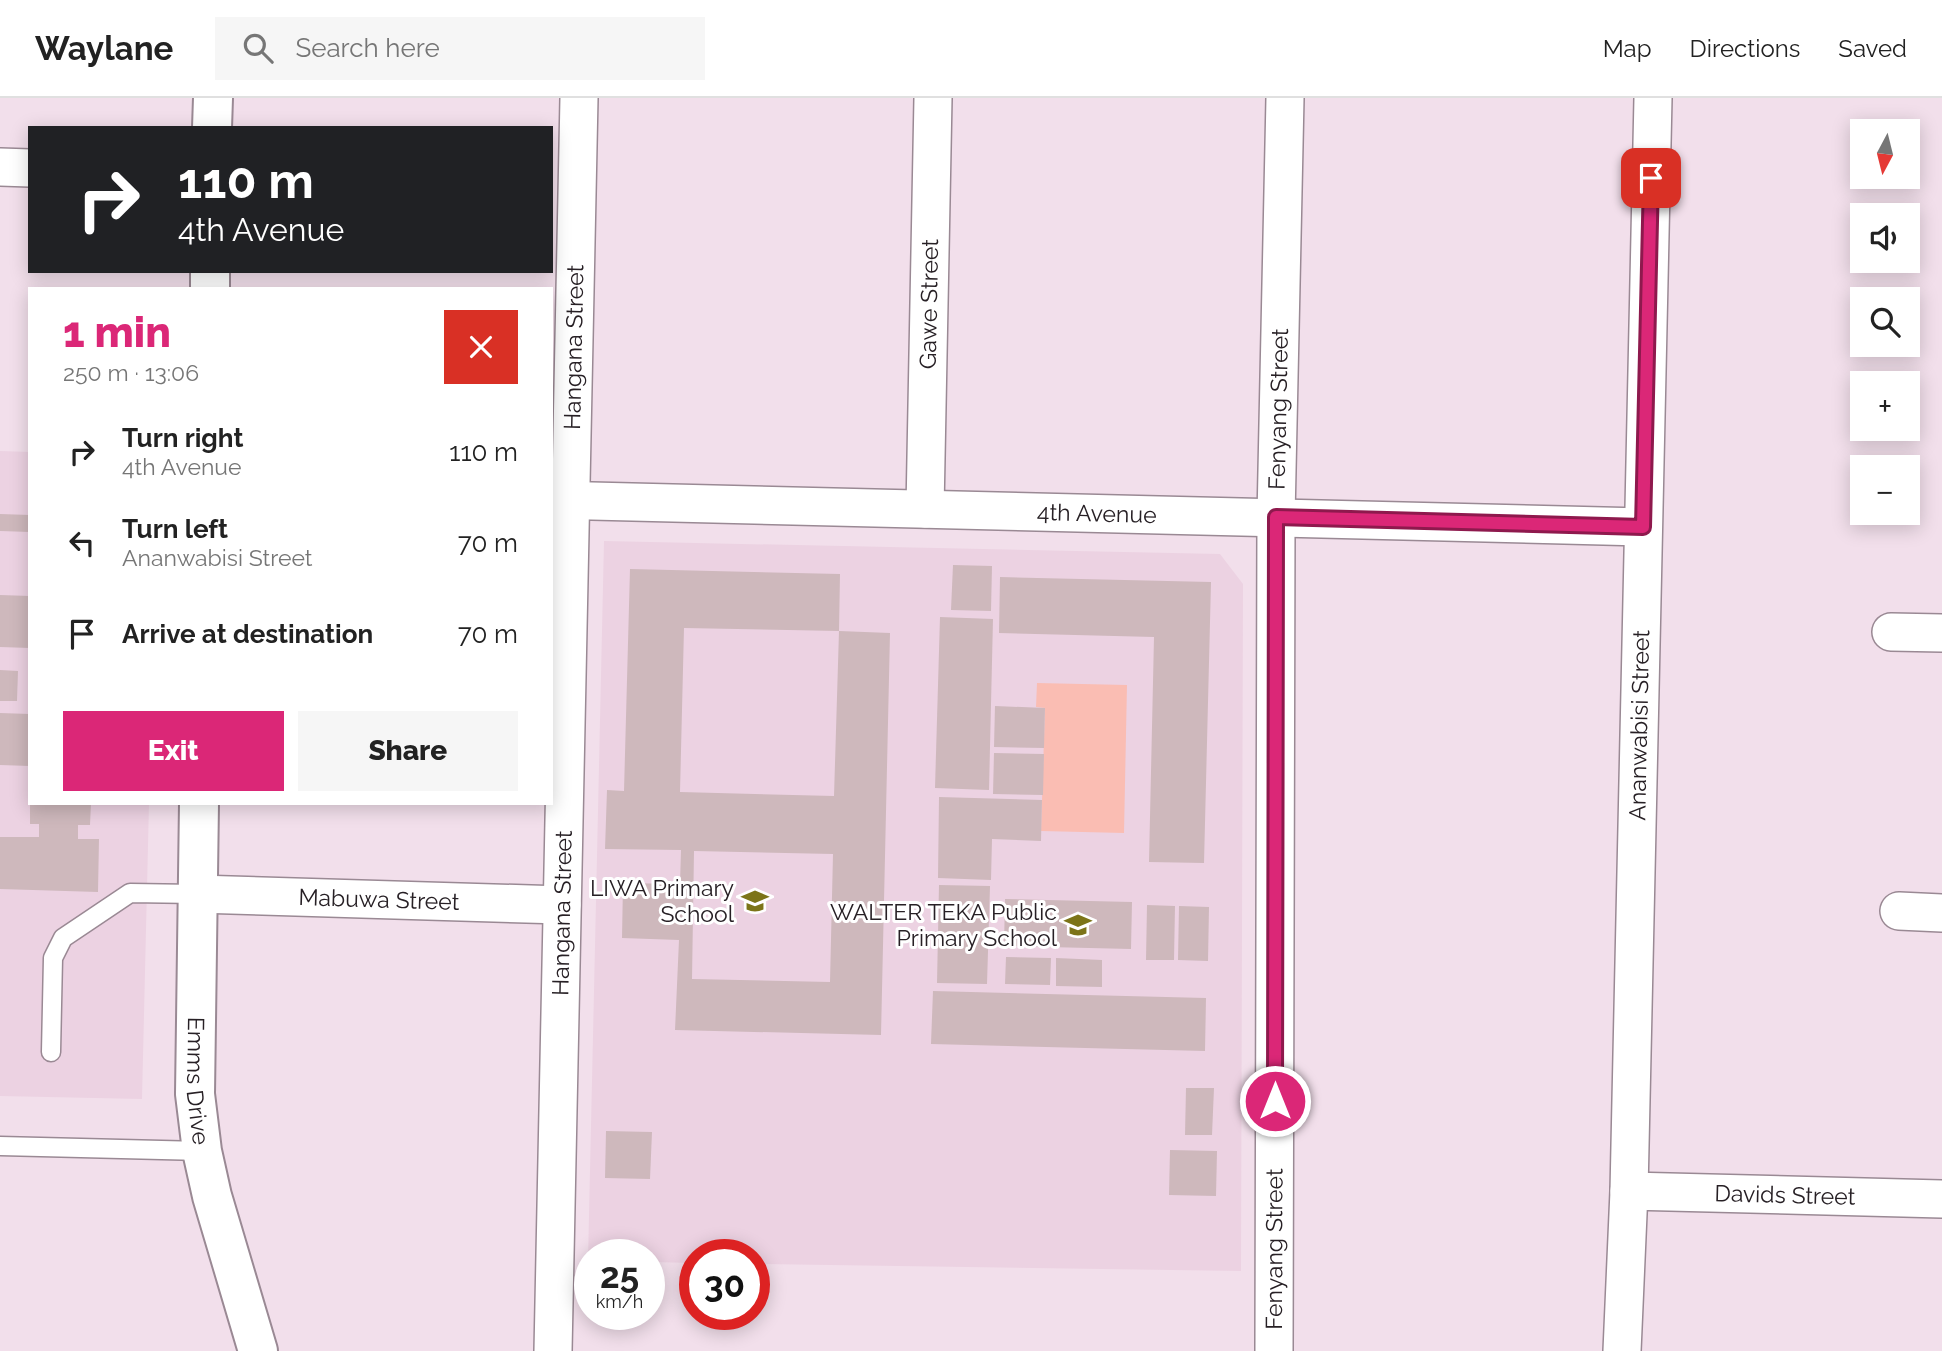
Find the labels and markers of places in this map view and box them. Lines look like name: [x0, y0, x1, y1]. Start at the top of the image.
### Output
pin: [1621, 148, 1681, 208]
place label: LIWA Primary School: [590, 874, 735, 927]
school or university icon: LIWA Primary School: [740, 886, 770, 916]
place label: WALTER TEKA Public Primary School: [830, 898, 1058, 951]
school or university icon: WALTER TEKA Public Primary School: [1063, 910, 1093, 940]

